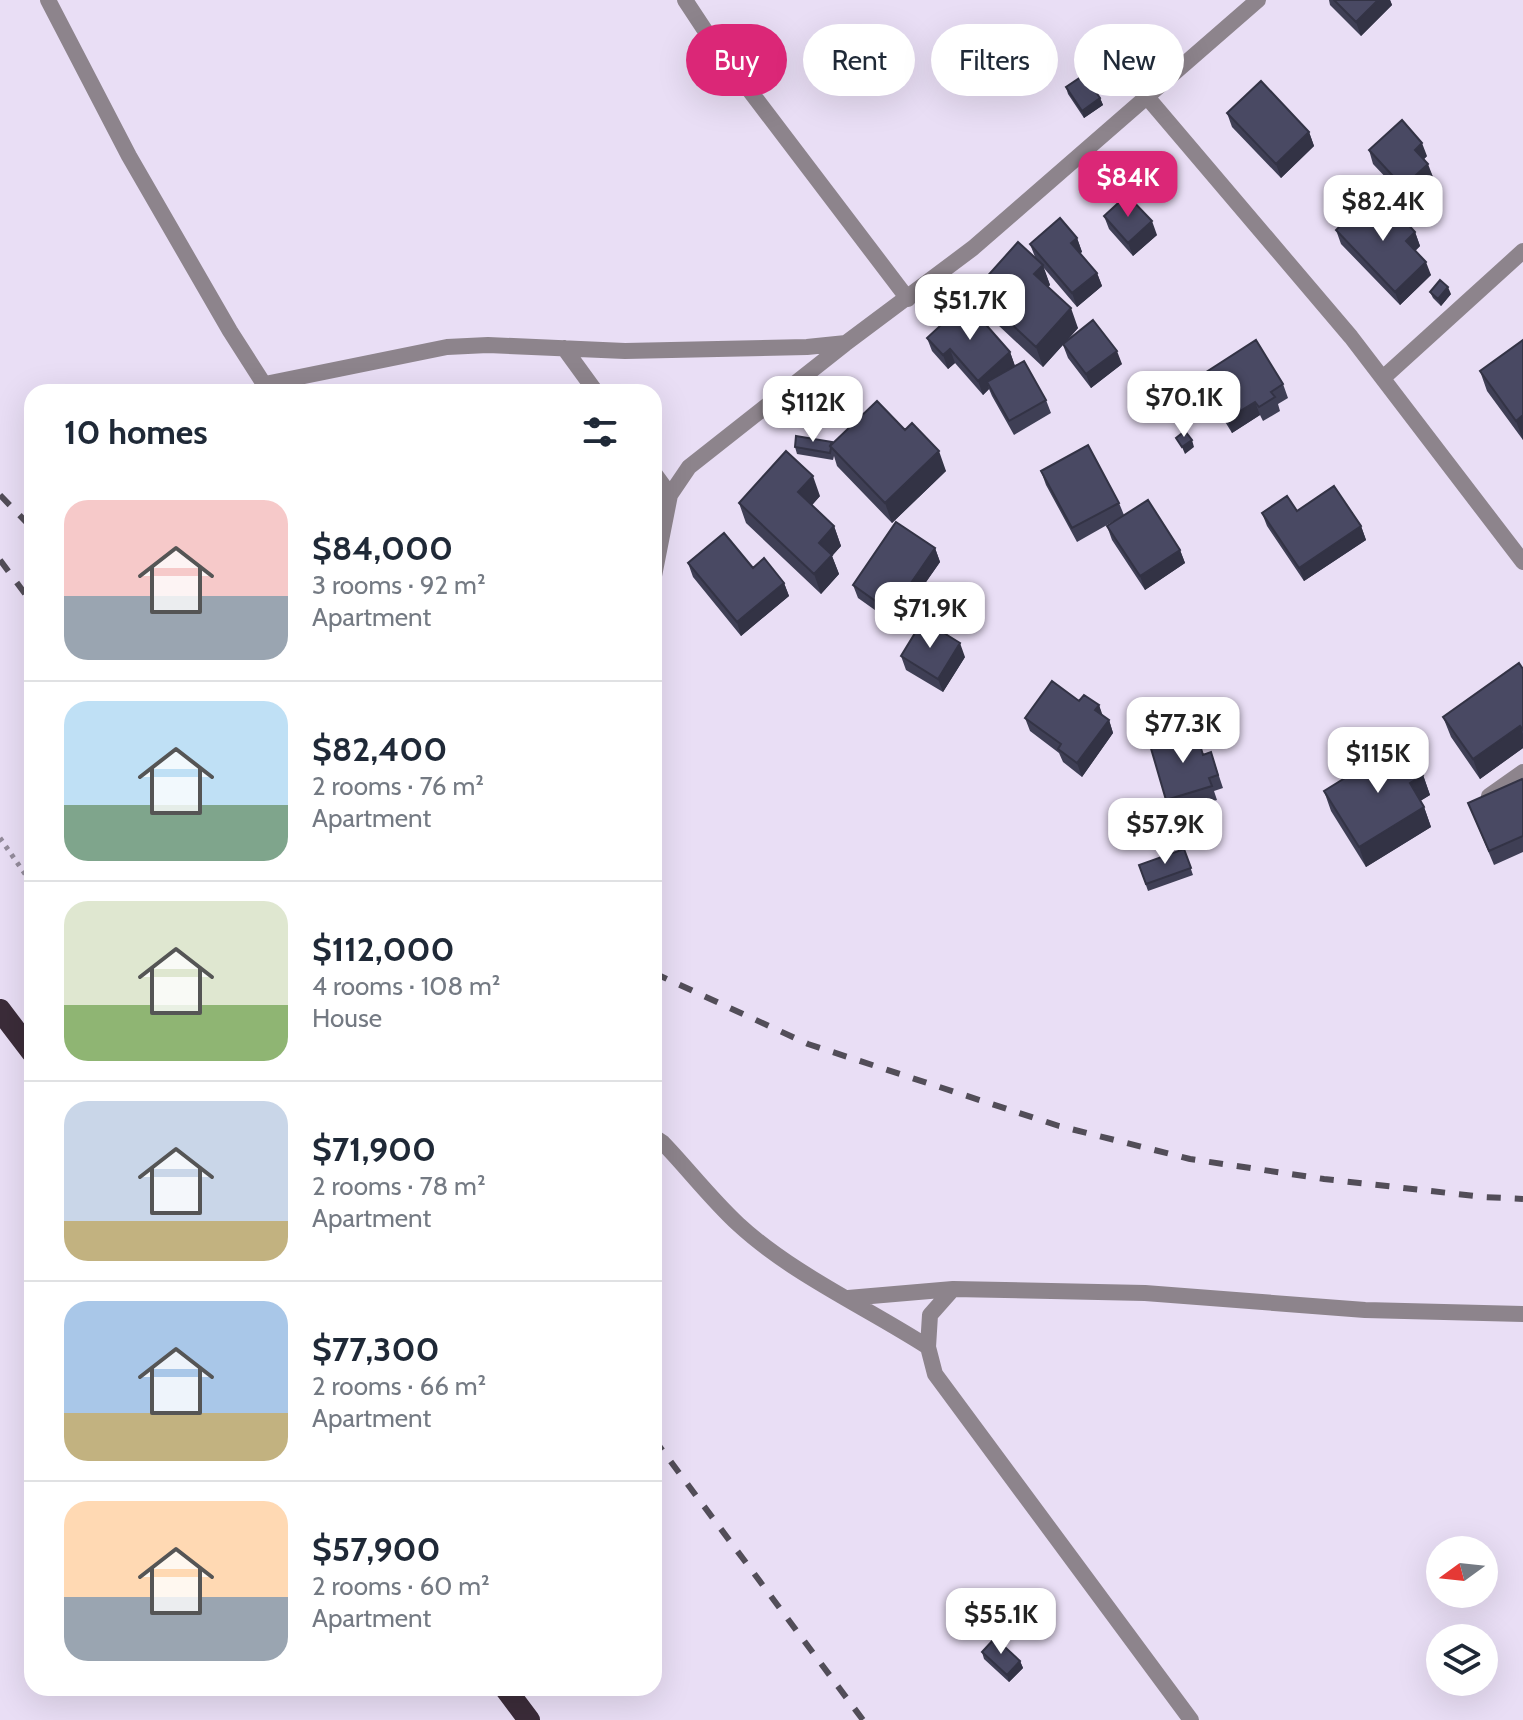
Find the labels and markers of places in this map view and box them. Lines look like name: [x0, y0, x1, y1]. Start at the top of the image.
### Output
pin: $84K: [1081, 151, 1175, 219]
pin: $82.4K: [1318, 175, 1448, 243]
pin: $51.7K: [905, 274, 1035, 342]
pin: $70.1K: [1119, 371, 1249, 439]
pin: $112K: [757, 376, 869, 444]
pin: $71.9K: [865, 582, 995, 650]
pin: $77.3K: [1118, 697, 1248, 765]
pin: $115K: [1322, 727, 1434, 795]
pin: $57.9K: [1100, 798, 1230, 866]
pin: $55.1K: [936, 1588, 1066, 1656]

